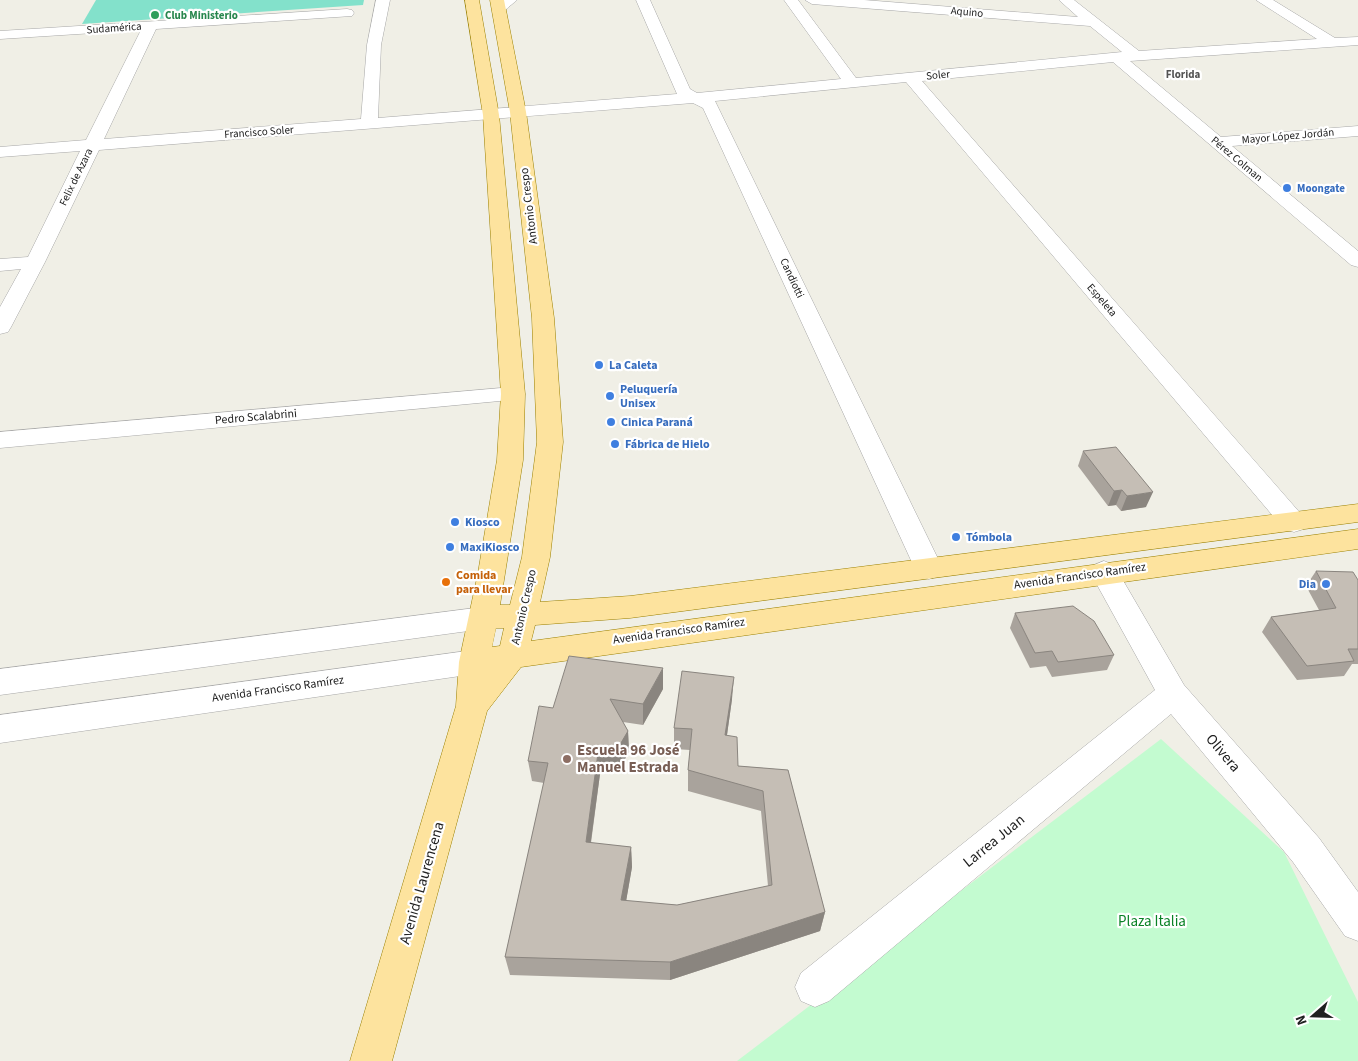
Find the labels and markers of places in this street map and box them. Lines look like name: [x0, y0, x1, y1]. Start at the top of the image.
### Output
place label: Club Ministerio: [165, 8, 238, 23]
marker: Club Ministerio: [149, 9, 161, 21]
place label: Moongate: [1297, 181, 1345, 196]
marker: Moongate: [1281, 182, 1293, 194]
place label: La Caleta: [609, 357, 657, 374]
marker: La Caleta: [593, 359, 605, 371]
place label: Peluquería Unisex: [620, 381, 678, 412]
marker: Peluquería Unisex: [604, 390, 616, 402]
place label: Cinica Paraná: [621, 414, 693, 431]
marker: Cinica Paraná: [605, 416, 617, 428]
place label: Fábrica de Hielo: [625, 436, 710, 453]
marker: Fábrica de Hielo: [609, 438, 621, 450]
place label: Kiosco: [465, 514, 500, 531]
marker: Kiosco: [449, 516, 461, 528]
place label: Tómbola: [966, 529, 1012, 546]
marker: Tómbola: [950, 531, 962, 543]
place label: MaxiKiosco: [460, 539, 520, 556]
marker: MaxiKiosco: [444, 541, 456, 553]
place label: Comida para llevar: [456, 567, 513, 598]
marker: Comida para llevar: [440, 576, 452, 588]
place label: Dia: [1299, 576, 1316, 593]
marker: Dia: [1320, 578, 1332, 590]
place label: Escuela 96 José Manuel Estrada: [577, 740, 680, 778]
marker: Escuela 96 José Manuel Estrada: [561, 753, 573, 765]

